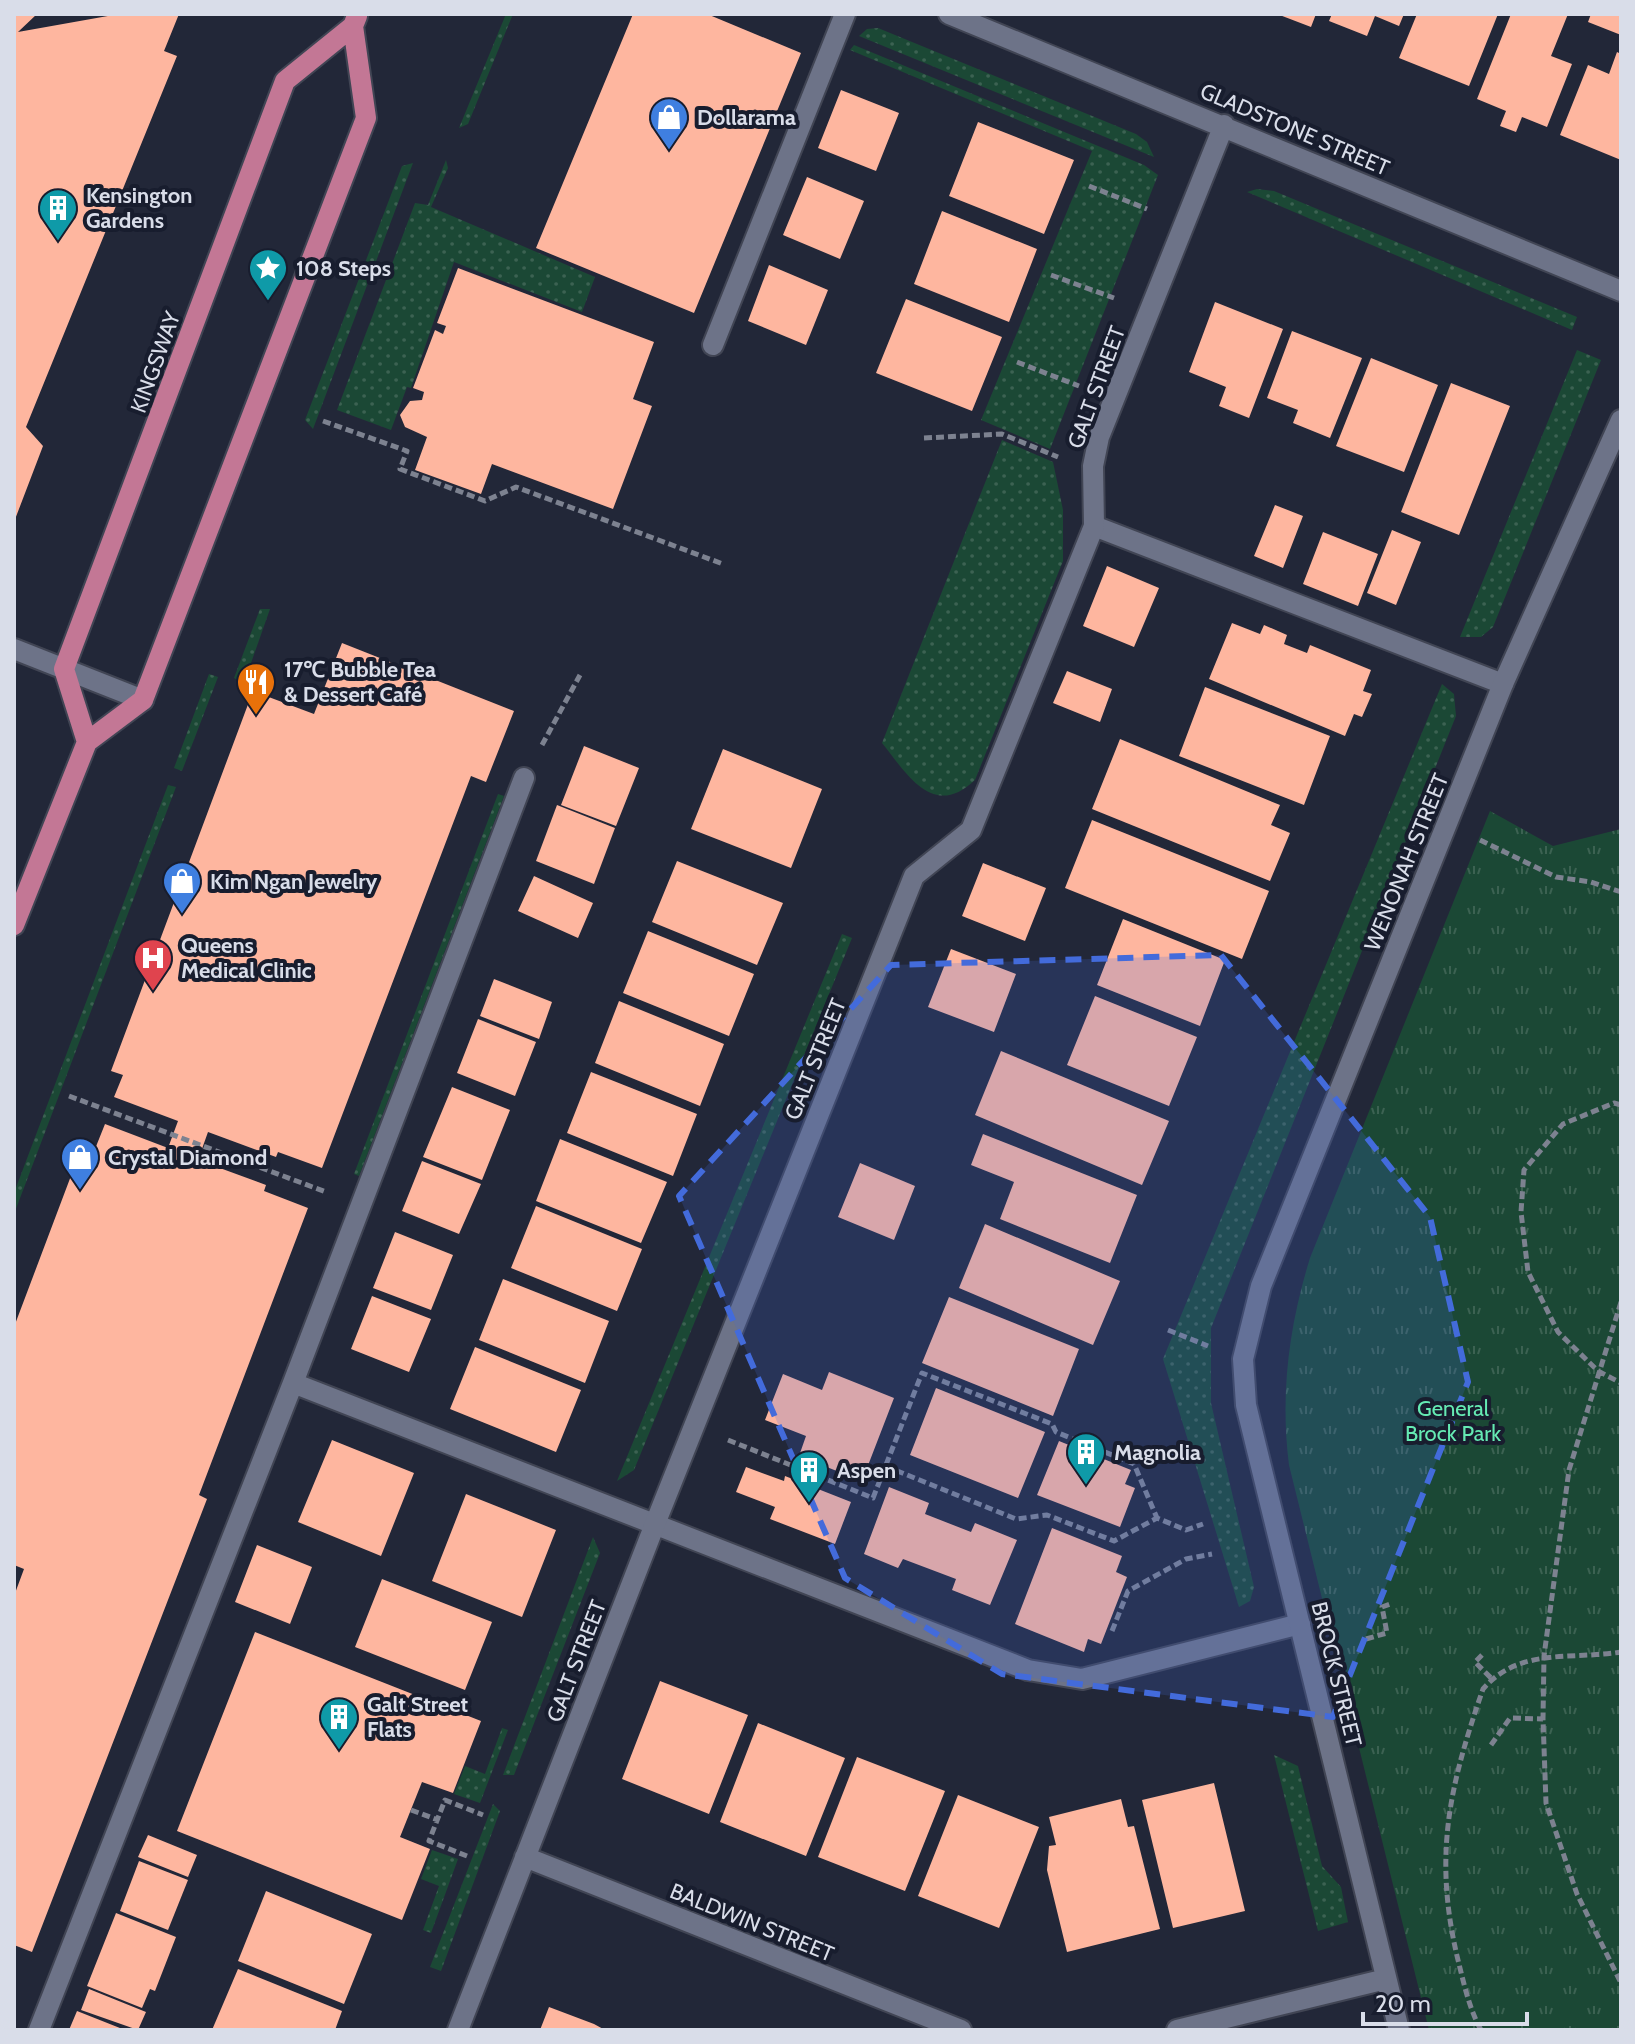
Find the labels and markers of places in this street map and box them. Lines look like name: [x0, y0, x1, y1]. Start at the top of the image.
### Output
shop icon: Dollarama: [648, 96, 690, 151]
place label: Dollarama: [697, 104, 796, 131]
place label: Kensington Gardens: [86, 182, 193, 234]
building icon: Kensington Gardens: [37, 187, 79, 242]
place icon: 108 Steps: [247, 247, 289, 302]
place label: 108 Steps: [296, 255, 391, 282]
place label: 17℃ Bubble Tea & Dessert Café: [284, 656, 436, 708]
restaurant icon: 17℃ Bubble Tea & Dessert Café: [235, 661, 277, 716]
shop icon: Kim Ngan Jewelry: [161, 860, 203, 915]
place label: Kim Ngan Jewelry: [210, 868, 377, 895]
place label: Queens Medical Clinic: [181, 932, 312, 984]
hospital icon: Queens Medical Clinic: [132, 937, 174, 992]
shop icon: Crystal Diamond: [59, 1136, 101, 1191]
place label: Crystal Diamond: [108, 1144, 267, 1171]
building icon: Magnolia: [1065, 1431, 1107, 1486]
place label: Magnolia: [1114, 1439, 1201, 1466]
building icon: Aspen: [788, 1449, 830, 1504]
place label: Aspen: [837, 1457, 896, 1484]
place label: Galt Street Flats: [367, 1691, 469, 1743]
building icon: Galt Street Flats: [318, 1696, 360, 1751]

